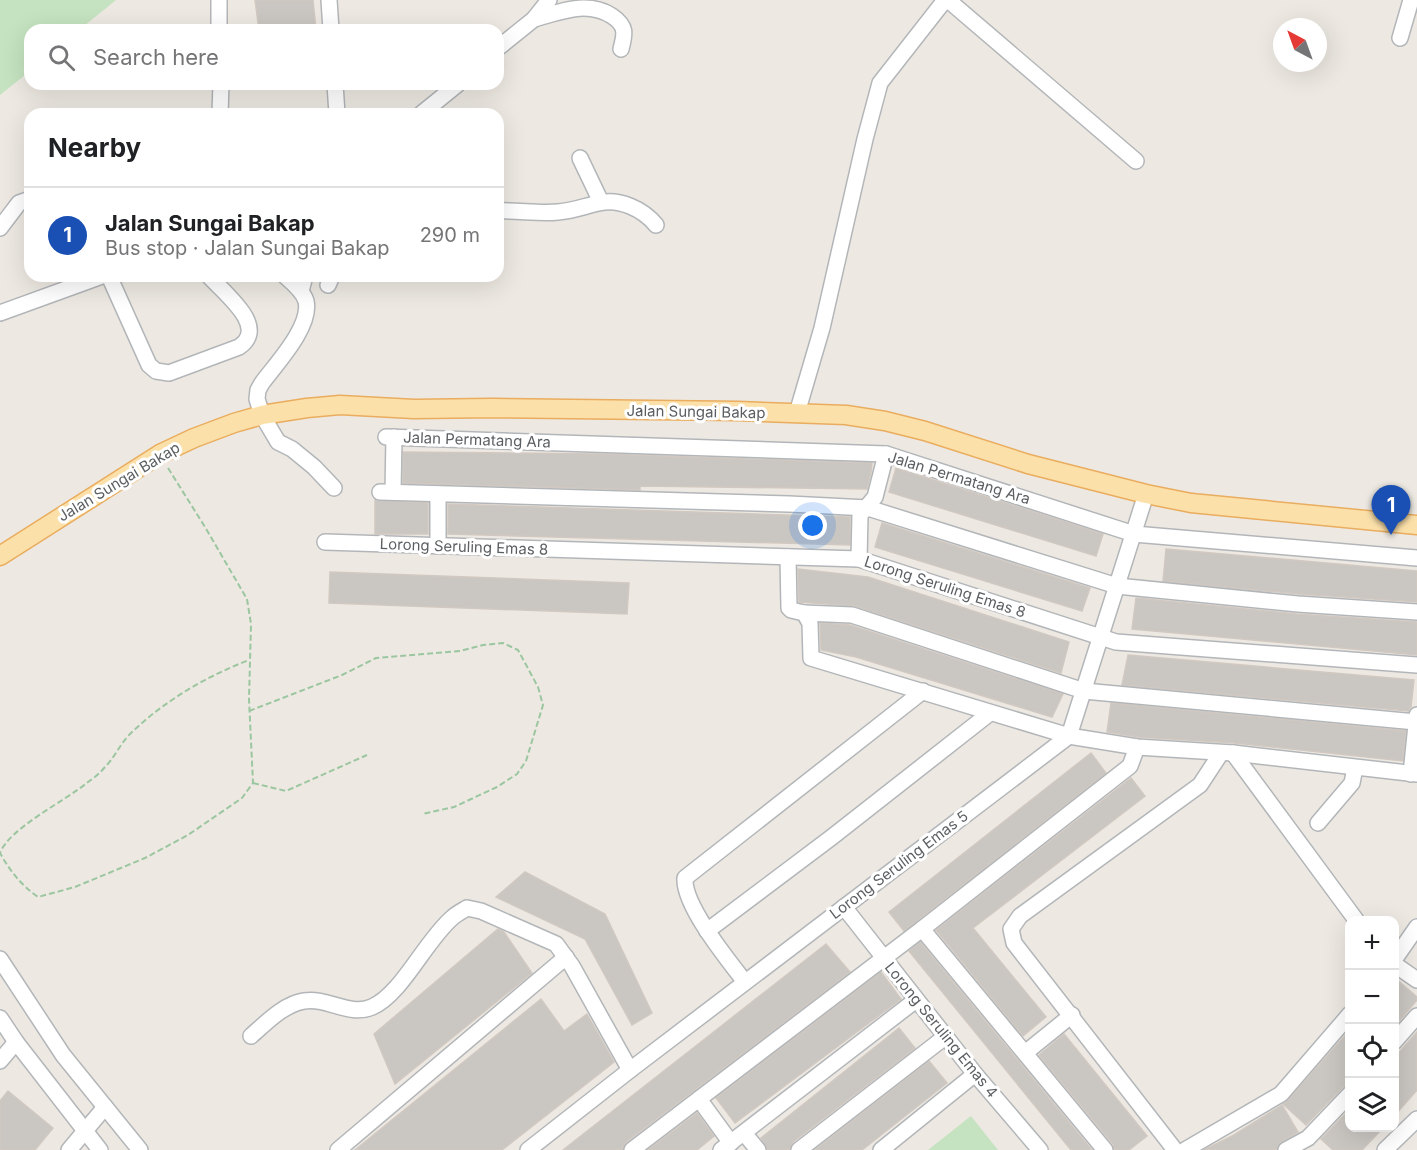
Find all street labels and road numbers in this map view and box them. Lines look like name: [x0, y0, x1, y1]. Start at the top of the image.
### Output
street label: Jalan Sungai Bakap: [626, 401, 766, 422]
street label: Jalan Permatang Ara: [403, 427, 551, 452]
street label: Jalan Sungai Bakap: [54, 438, 183, 526]
street label: Jalan Permatang Ara: [886, 447, 1033, 508]
street label: Lorong Seruling Emas 8: [379, 534, 549, 559]
street label: Lorong Seruling Emas 8: [862, 551, 1028, 622]
street label: Lorong Seruling Emas 5: [826, 806, 972, 923]
street label: Lorong Seruling Emas 4: [881, 958, 1002, 1101]

